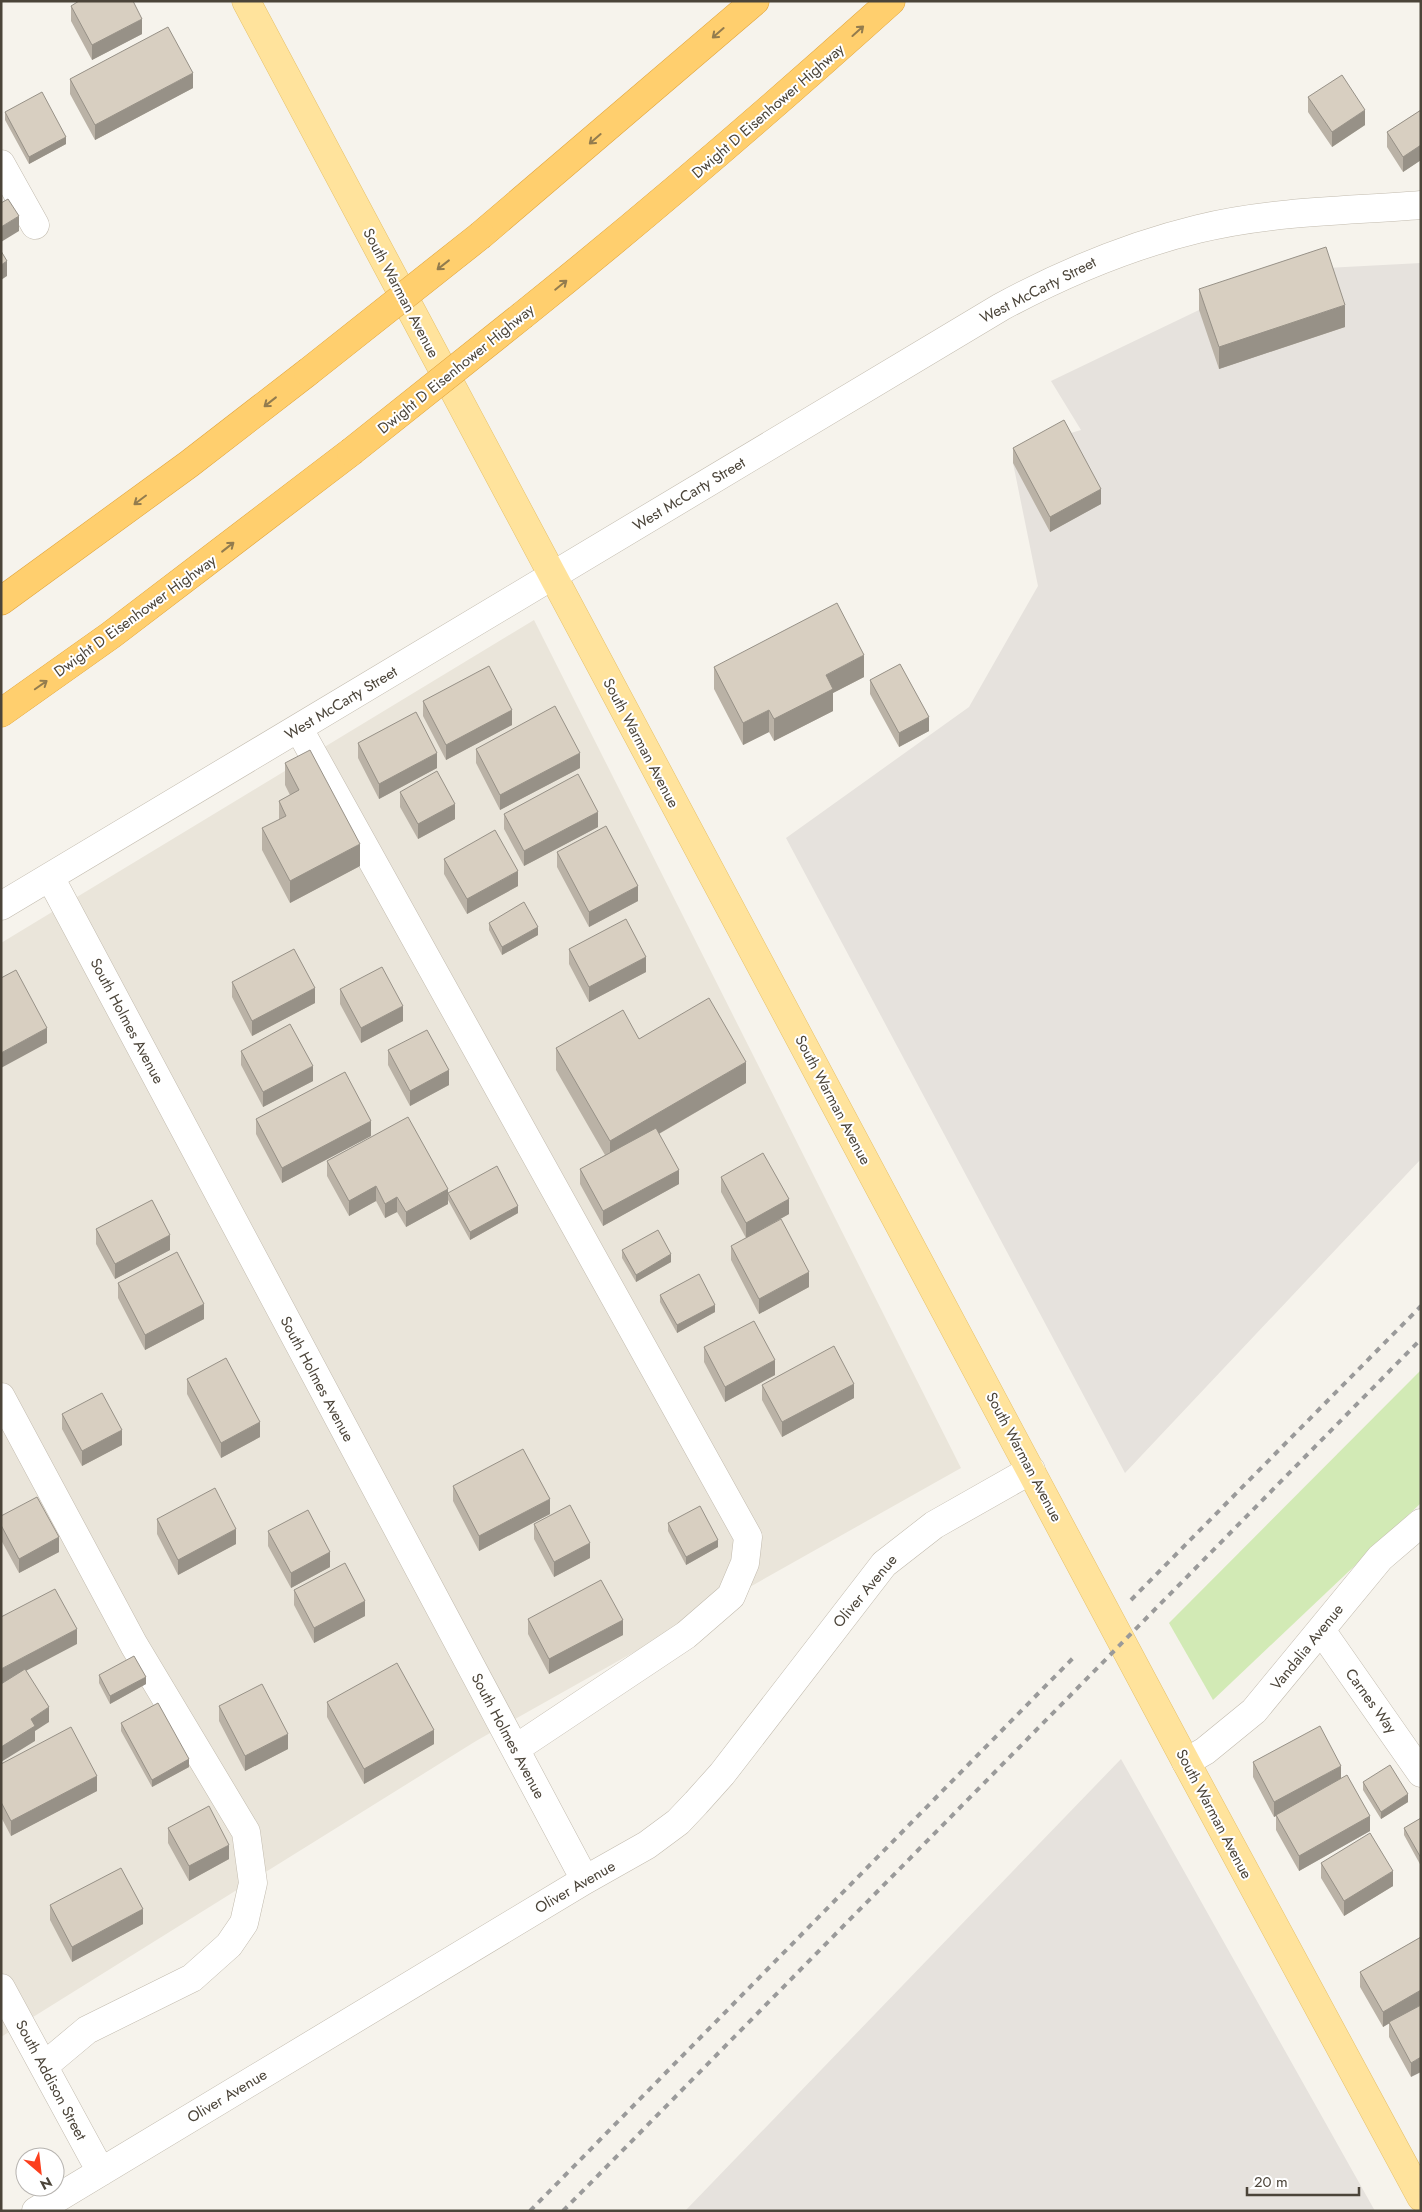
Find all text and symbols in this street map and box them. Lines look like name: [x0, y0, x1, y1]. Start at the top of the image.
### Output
one-way arrow: [851, 25, 864, 37]
one-way arrow: [712, 27, 725, 39]
street label: Dwight D Eisenhower Highway: [687, 38, 849, 183]
one-way arrow: [589, 134, 602, 145]
street label: South Warman Avenue: [357, 224, 445, 362]
street label: West McCarty Street: [976, 251, 1100, 329]
one-way arrow: [437, 259, 450, 270]
one-way arrow: [555, 279, 568, 290]
street label: Dwight D Eisenhower Highway: [373, 299, 539, 439]
one-way arrow: [263, 396, 276, 407]
street label: West McCarty Street: [628, 451, 750, 536]
one-way arrow: [133, 495, 147, 505]
one-way arrow: [221, 542, 235, 552]
street label: Dwight D Eisenhower Highway: [49, 549, 221, 682]
street label: West McCarty Street: [280, 660, 402, 745]
street label: South Warman Avenue: [597, 674, 685, 812]
one-way arrow: [34, 680, 48, 690]
street label: South Holmes Avenue: [85, 954, 170, 1088]
street label: South Warman Avenue: [789, 1031, 877, 1169]
street label: South Holmes Avenue: [275, 1312, 360, 1446]
street label: South Warman Avenue: [980, 1388, 1068, 1526]
street label: Oliver Avenue: [828, 1549, 902, 1632]
street label: Vandalia Avenue: [1265, 1599, 1349, 1695]
street label: Carnes Way: [1340, 1664, 1402, 1738]
street label: South Holmes Avenue: [466, 1669, 551, 1803]
street label: South Warman Avenue: [1170, 1745, 1258, 1883]
street label: Oliver Avenue: [531, 1855, 620, 1919]
street label: South Addison Street: [10, 2016, 92, 2144]
street label: Oliver Avenue: [183, 2063, 271, 2129]
north arrow: [15, 2147, 65, 2197]
scale bar: [1247, 2164, 1360, 2196]
text: 20 m: [1254, 2171, 1288, 2193]
text: N: [36, 2172, 56, 2195]

